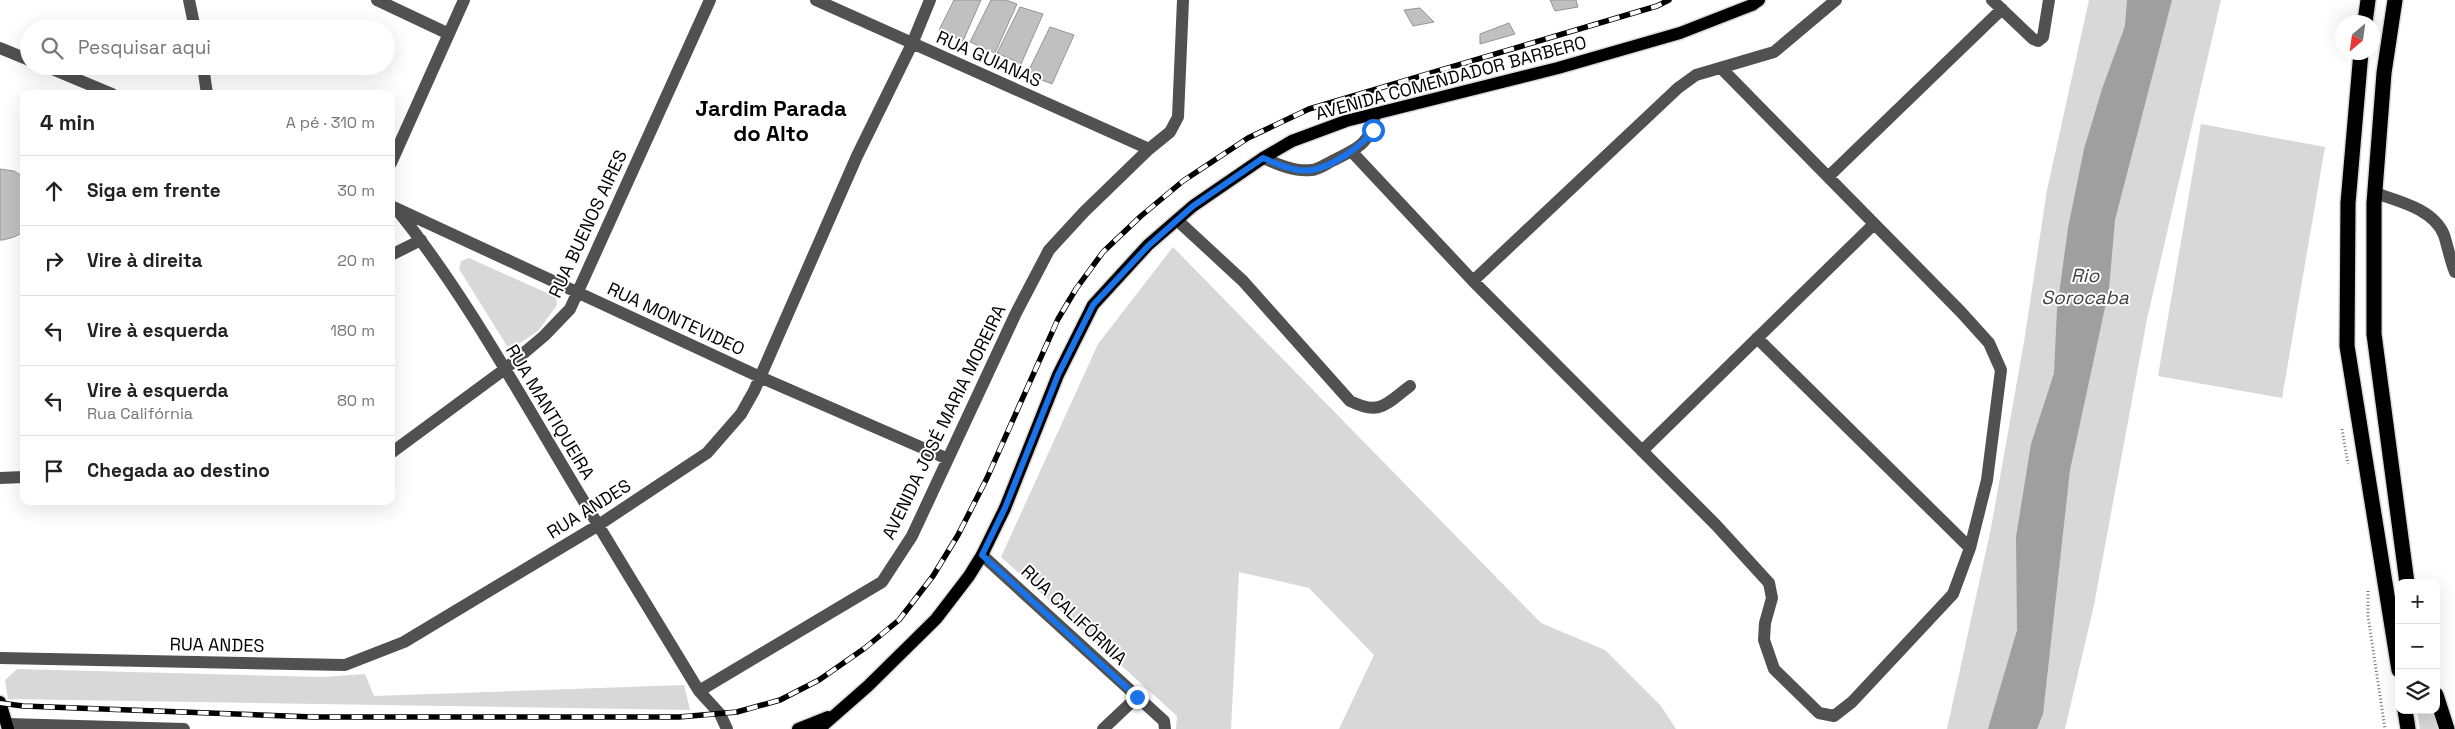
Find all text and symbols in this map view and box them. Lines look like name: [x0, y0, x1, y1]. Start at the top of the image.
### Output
north arrow: [2335, 15, 2380, 60]
search box: [20, 20, 395, 75]
street label: RUA GUIANAS: [933, 25, 1045, 92]
street label: AVENIDA COMENDADOR BARBERO: [1313, 30, 1589, 125]
icon: search: [38, 34, 66, 62]
text: Pesquisar aqui: [78, 35, 211, 60]
district label: Jardim Parada do Alto: [695, 94, 847, 147]
text: 4 min: [40, 109, 95, 136]
text: A pé · 310 m: [286, 112, 375, 133]
route start: [1362, 119, 1385, 142]
street label: RUA BUENOS AIRES: [543, 146, 632, 301]
icon: ahead: [40, 177, 68, 205]
text: Siga em frente: [87, 178, 221, 203]
text: 30 m: [337, 180, 375, 201]
icon: right: [40, 247, 68, 275]
text: Vire à direita: [87, 248, 203, 273]
text: 20 m: [337, 250, 375, 271]
water label: Rio Sorocaba: [2041, 263, 2129, 310]
street label: RUA MONTEVIDEO: [604, 277, 748, 360]
street label: AVENIDA JOSÉ MARIA MOREIRA: [877, 301, 1011, 543]
icon: left: [40, 317, 68, 345]
text: Vire à esquerda: [87, 318, 229, 343]
text: 180 m: [330, 320, 375, 341]
street label: RUA MANTIQUEIRA: [501, 340, 600, 484]
text: Vire à esquerda: [87, 378, 229, 403]
icon: left: [40, 387, 68, 415]
text: 80 m: [337, 390, 375, 411]
text: Rua Califórnia: [87, 403, 193, 424]
icon: arrive: [40, 457, 68, 485]
text: Chegada ao destino: [87, 458, 270, 483]
street label: RUA ANDES: [542, 474, 635, 543]
street label: RUA CALIFÓRNIA: [1017, 560, 1132, 670]
map controls: [2395, 579, 2440, 714]
button: +: [2395, 579, 2440, 624]
button: −: [2395, 624, 2440, 669]
street label: RUA ANDES: [169, 632, 265, 657]
button: layers: [2395, 669, 2440, 714]
route end: [1126, 686, 1149, 709]

